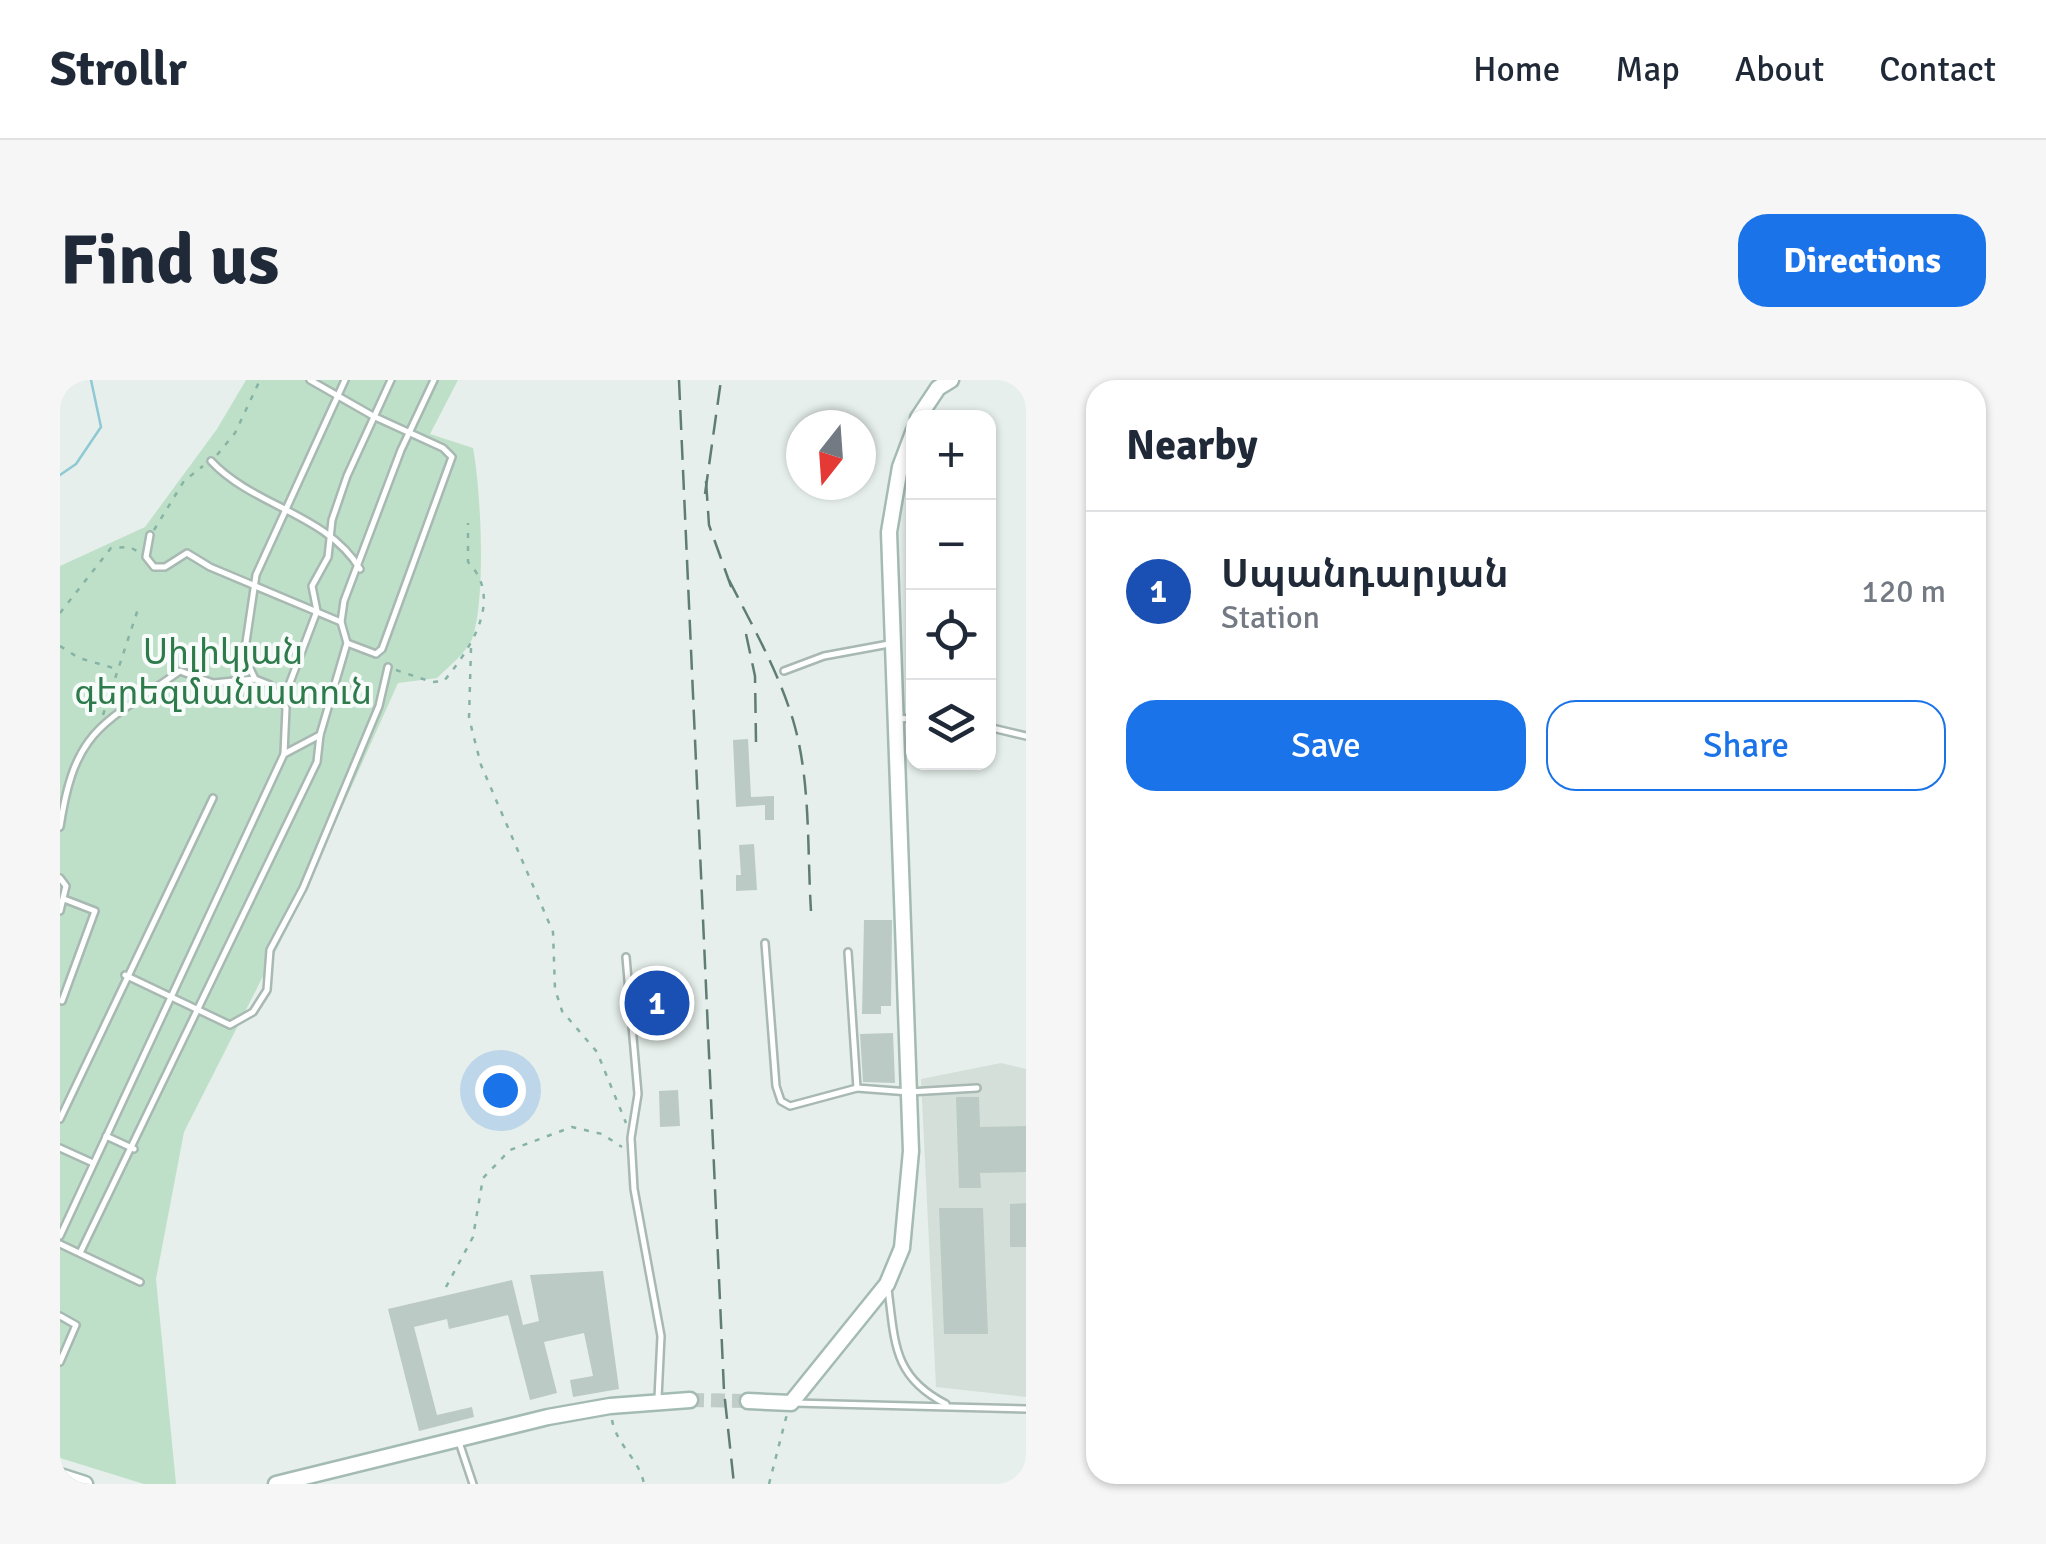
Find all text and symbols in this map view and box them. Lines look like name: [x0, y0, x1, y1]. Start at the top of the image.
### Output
text: Strollr: [50, 40, 187, 99]
text: Home: [1473, 48, 1560, 91]
text: Map: [1615, 48, 1680, 91]
text: About: [1735, 48, 1824, 91]
text: Contact: [1879, 48, 1996, 91]
button: Directions: [1738, 214, 1986, 307]
text: Find us: [60, 217, 279, 303]
north arrow: [786, 410, 876, 500]
map controls: [906, 410, 996, 770]
button: +: [906, 410, 996, 500]
text: Nearby: [1126, 420, 1258, 471]
button: −: [906, 500, 996, 590]
text: Սպանդարյան: [1221, 551, 1509, 598]
text: 1: [1150, 572, 1167, 611]
text: 120 m: [1862, 572, 1946, 611]
button: locate: [906, 590, 996, 680]
text: Station: [1221, 598, 1320, 637]
park label: Սիլիկյան գերեզմանատուն: [74, 631, 372, 714]
button: layers: [906, 680, 996, 770]
button: Save: [1126, 700, 1526, 791]
button: Share: [1546, 700, 1946, 791]
pin: 1: [624, 966, 690, 1040]
your location: [475, 1065, 526, 1116]

